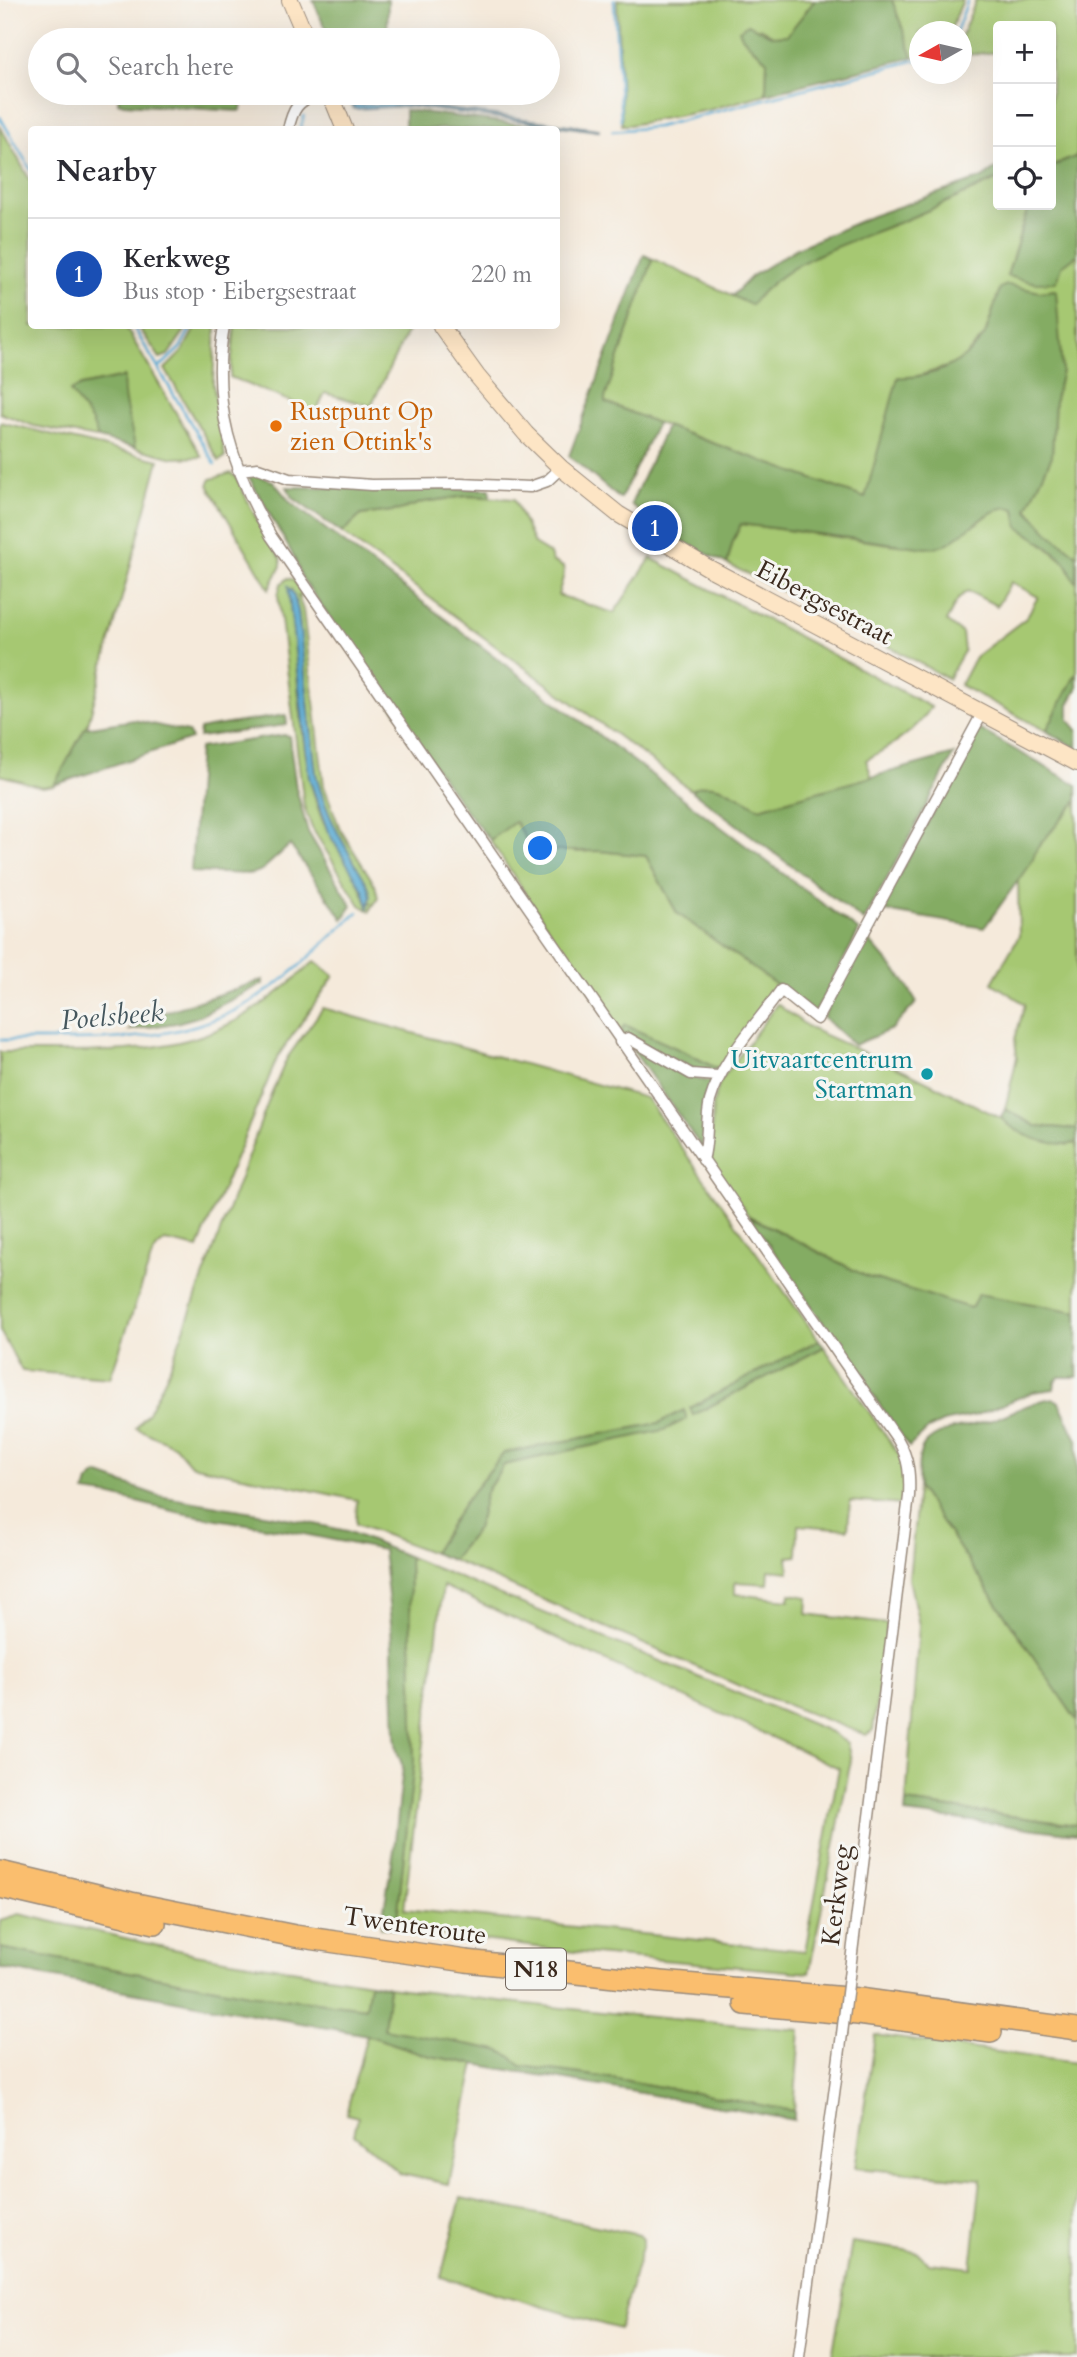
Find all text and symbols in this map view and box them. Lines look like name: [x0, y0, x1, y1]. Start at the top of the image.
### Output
north arrow: [909, 21, 972, 84]
map controls: [993, 21, 1056, 210]
button: +: [993, 21, 1056, 84]
search box: [28, 28, 560, 105]
icon: search: [52, 48, 90, 86]
text: Search here: [108, 49, 234, 84]
button: −: [993, 84, 1056, 147]
button: locate: [993, 147, 1056, 210]
text: Nearby: [56, 151, 157, 192]
text: Kerkweg: [123, 241, 230, 276]
text: 1: [73, 259, 85, 290]
text: 220 m: [471, 259, 532, 290]
text: Bus stop · Eibergsestraat: [123, 276, 356, 307]
place label: Rustpunt Op zien Ottink's: [290, 394, 434, 459]
marker: Rustpunt Op zien Ottink's: [268, 418, 284, 434]
pin: 1: [632, 502, 678, 554]
street label: Eibergsestraat: [750, 552, 900, 653]
your location: [523, 831, 557, 865]
water label: Poelsbeek: [59, 993, 165, 1039]
place label: Uitvaartcentrum Startman: [731, 1042, 913, 1107]
marker: Uitvaartcentrum Startman: [919, 1066, 935, 1082]
street label: Kerkweg: [813, 1842, 860, 1948]
street label: Twenteroute: [341, 1898, 489, 1953]
road number: N18: [506, 1948, 566, 1990]

